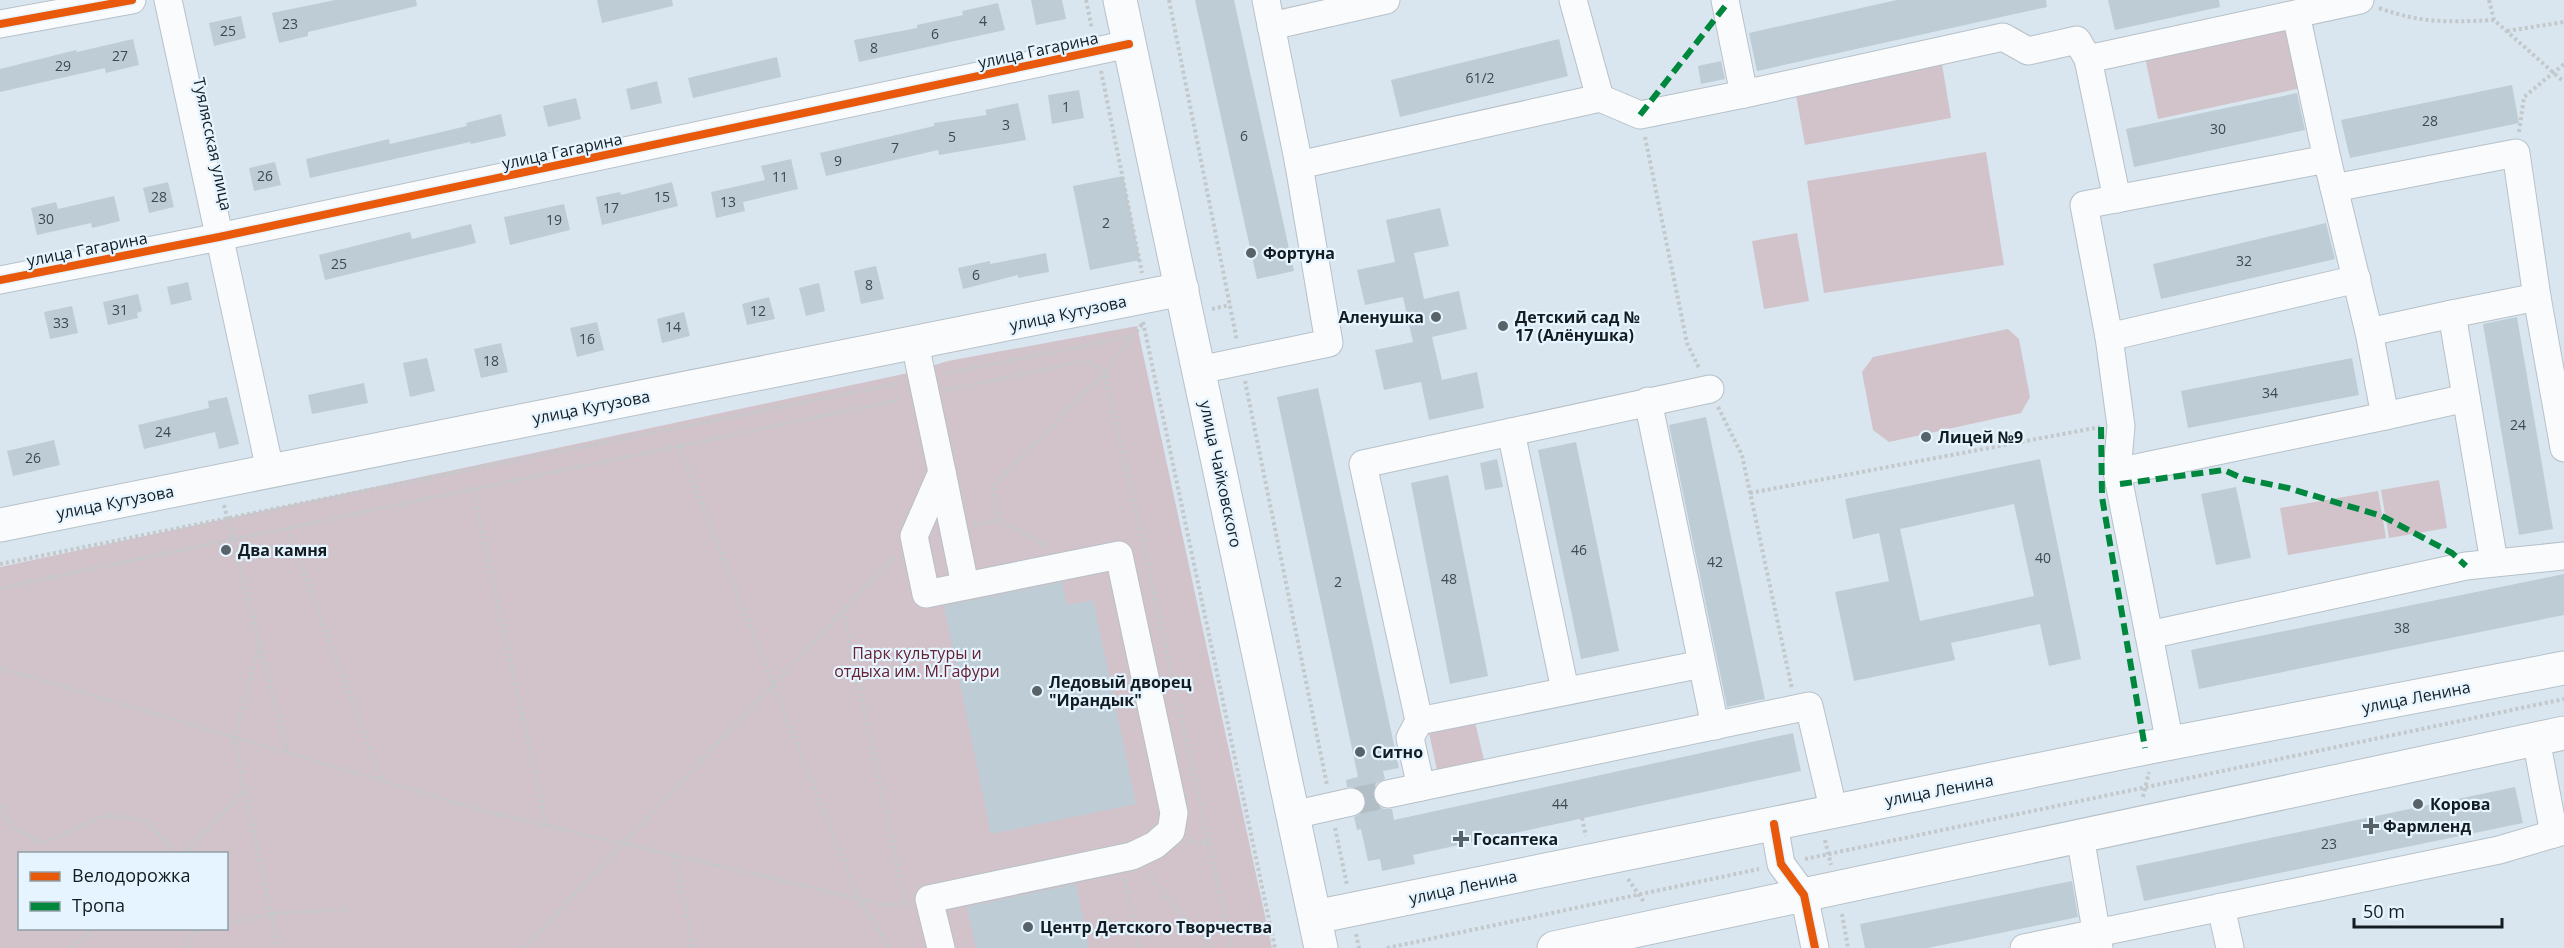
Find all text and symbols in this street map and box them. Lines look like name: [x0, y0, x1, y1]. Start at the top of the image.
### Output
house number: 4: [979, 11, 987, 30]
house number: 23: [282, 14, 298, 33]
house number: 25: [220, 21, 236, 40]
house number: 6: [931, 24, 939, 43]
street label: улица Гагарина: [976, 27, 1100, 73]
house number: 8: [870, 38, 878, 57]
house number: 27: [112, 46, 128, 65]
house number: 29: [55, 56, 71, 75]
house number: 61/2: [1465, 68, 1495, 87]
street label: Туялясская улица: [188, 75, 238, 213]
house number: 1: [1062, 97, 1070, 116]
house number: 28: [2422, 111, 2438, 130]
house number: 3: [1002, 115, 1010, 134]
house number: 30: [2210, 119, 2226, 138]
house number: 6: [1240, 126, 1248, 145]
house number: 5: [948, 127, 956, 146]
street label: улица Гагарина: [500, 128, 624, 174]
house number: 7: [891, 138, 899, 157]
house number: 9: [834, 151, 842, 170]
house number: 26: [257, 166, 273, 185]
house number: 11: [772, 167, 788, 186]
house number: 28: [151, 187, 167, 206]
house number: 15: [654, 187, 670, 206]
house number: 13: [720, 192, 736, 211]
house number: 17: [603, 198, 619, 217]
house number: 30: [38, 209, 54, 228]
house number: 19: [546, 210, 562, 229]
house number: 2: [1102, 213, 1110, 232]
street label: улица Гагарина: [25, 227, 149, 271]
place label: Фортуна: [1263, 242, 1335, 264]
marker: Фортуна: [1244, 246, 1258, 260]
house number: 32: [2236, 251, 2252, 270]
house number: 25: [331, 254, 347, 273]
house number: 6: [972, 265, 980, 284]
house number: 8: [865, 275, 873, 294]
street label: улица Кутузова: [1007, 290, 1129, 336]
house number: 31: [112, 300, 128, 319]
house number: 12: [750, 301, 766, 320]
place label: Аленушка: [1338, 306, 1424, 328]
place label: Детский сад № 17 (Алёнушка): [1515, 306, 1640, 346]
marker: Аленушка: [1429, 310, 1443, 324]
house number: 33: [53, 313, 69, 332]
house number: 14: [665, 317, 681, 336]
marker: Детский сад № 17 (Алёнушка): [1496, 319, 1510, 333]
house number: 16: [579, 329, 595, 348]
house number: 18: [483, 351, 499, 370]
house number: 34: [2262, 383, 2278, 402]
street label: улица Кутузова: [530, 385, 652, 429]
street label: улица Чайковского: [1195, 398, 1247, 550]
house number: 24: [2510, 415, 2526, 434]
house number: 24: [155, 422, 171, 441]
place label: Лицей №9: [1938, 426, 2023, 448]
marker: Лицей №9: [1919, 430, 1933, 444]
house number: 26: [25, 448, 41, 467]
street label: улица Кутузова: [54, 480, 176, 524]
place label: Два камня: [238, 539, 327, 561]
house number: 46: [1571, 540, 1587, 559]
marker: Два камня: [219, 543, 233, 557]
house number: 40: [2035, 548, 2051, 567]
house number: 42: [1707, 552, 1723, 571]
house number: 48: [1441, 569, 1457, 588]
house number: 2: [1334, 572, 1342, 591]
house number: 38: [2394, 618, 2410, 637]
park label: Парк культуры и отдыха им. М.Гафури: [834, 642, 1000, 682]
place label: Ледовый дворец "Ирандык": [1049, 671, 1191, 711]
street label: улица Ленина: [2360, 676, 2472, 718]
marker: Ледовый дворец "Ирандык": [1030, 684, 1044, 698]
place label: Ситно: [1372, 741, 1423, 763]
marker: Ситно: [1353, 745, 1367, 759]
street label: улица Ленина: [1883, 769, 1995, 811]
place label: Корова: [2430, 793, 2490, 815]
house number: 44: [1552, 794, 1568, 813]
marker: Корова: [2411, 797, 2425, 811]
place label: Фармленд: [2383, 815, 2471, 837]
marker: Фармленд: [2364, 819, 2378, 833]
place label: Госаптека: [1473, 828, 1558, 850]
marker: Госаптека: [1454, 832, 1468, 846]
house number: 23: [2321, 834, 2337, 853]
legend: [18, 852, 228, 930]
text: Велодорожка: [72, 863, 190, 887]
street label: улица Ленина: [1407, 865, 1519, 909]
scale bar: [2354, 891, 2502, 929]
text: Тропа: [72, 893, 125, 917]
text: 50 m: [2363, 899, 2405, 923]
place label: Центр Детского Творчества: [1040, 916, 1272, 938]
marker: Центр Детского Творчества: [1021, 920, 1035, 934]

